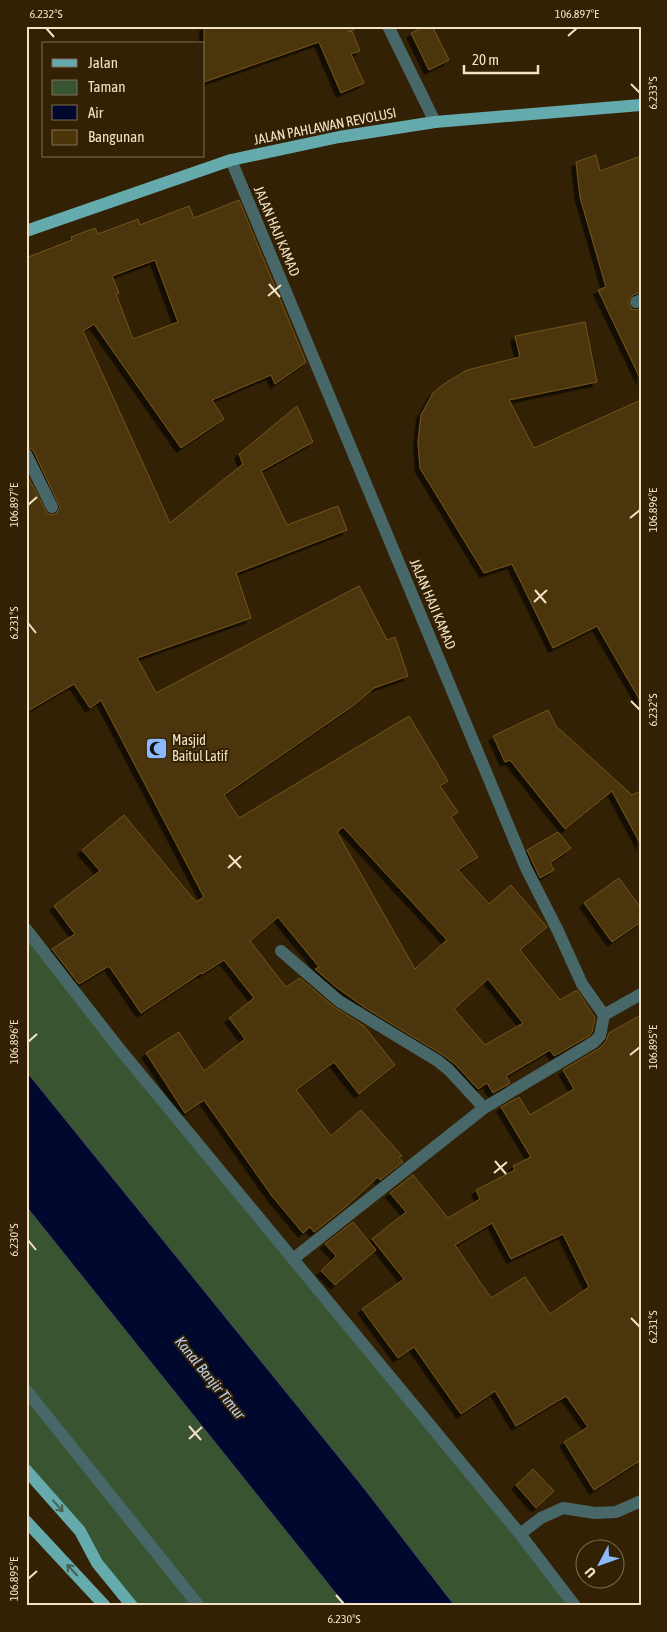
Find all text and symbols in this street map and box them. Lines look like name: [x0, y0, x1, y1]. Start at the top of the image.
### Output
text: 6.232°S: [29, 7, 63, 21]
text: 106.897°E: [555, 7, 599, 21]
legend: [42, 42, 205, 158]
scale bar: [464, 42, 538, 74]
text: 20 m: [472, 51, 499, 68]
text: Jalan: [88, 54, 118, 71]
text: 6.233°S: [646, 76, 660, 110]
text: Taman: [88, 78, 126, 95]
text: Air: [88, 104, 104, 121]
street label: JALAN PAHLAWAN REVOLUSI: [252, 104, 398, 148]
text: Bangunan: [88, 128, 145, 145]
street label: JALAN HAJI KAMAD: [251, 183, 303, 279]
text: 106.897°E: [7, 483, 21, 527]
text: 106.896°E: [646, 488, 660, 532]
street label: JALAN HAJI KAMAD: [407, 556, 459, 652]
text: 6.231°S: [7, 606, 21, 640]
text: 6.232°S: [646, 693, 660, 727]
place label: Masjid Baitul Latif: [172, 732, 228, 764]
mosque icon: Masjid Baitul Latif: [144, 736, 168, 760]
text: 106.896°E: [7, 1020, 21, 1064]
text: 106.895°E: [646, 1025, 660, 1069]
text: 6.230°S: [7, 1223, 21, 1257]
text: 6.231°S: [646, 1310, 660, 1344]
water label: Kanal Banjir Timur: [172, 1333, 249, 1423]
one-way arrow: [52, 1500, 64, 1513]
north arrow: [574, 1540, 624, 1590]
text: 106.895°E: [7, 1557, 21, 1601]
one-way arrow: [66, 1564, 78, 1576]
text: U: [581, 1564, 599, 1581]
text: 6.230°S: [327, 1612, 361, 1626]

